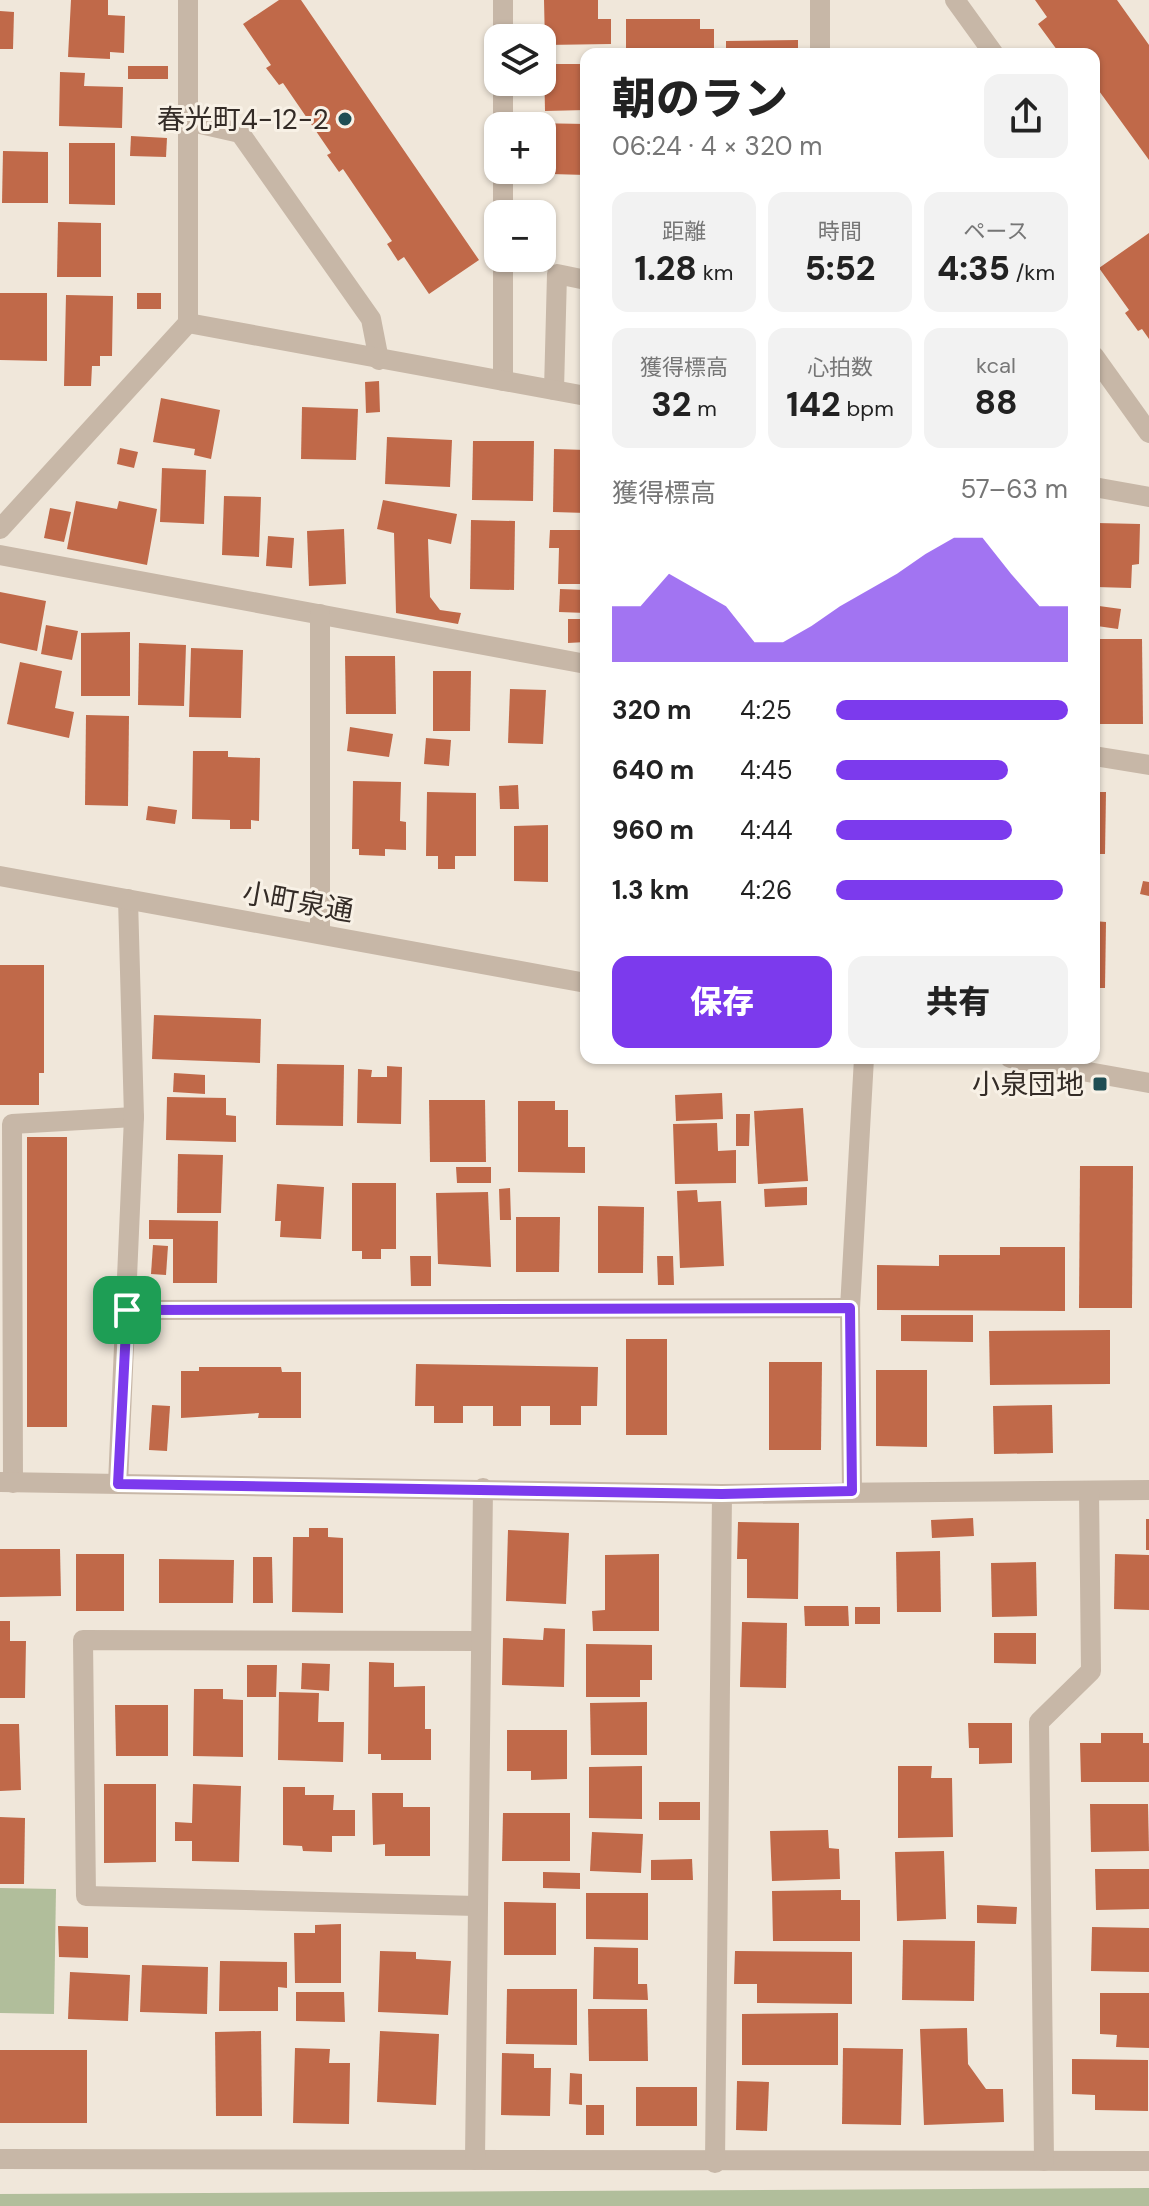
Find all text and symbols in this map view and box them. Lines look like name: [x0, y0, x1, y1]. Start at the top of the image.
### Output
map controls: [484, 24, 556, 272]
button: layers: [484, 24, 556, 96]
text: 朝のラン: [612, 70, 788, 128]
button: share: [984, 74, 1068, 158]
place label: 春光町4-12-2: [157, 101, 329, 138]
marker: 春光町4-12-2: [336, 110, 354, 128]
button: +: [484, 112, 556, 184]
text: 06:24 · 4 × 320 m: [612, 129, 823, 163]
button: −: [484, 200, 556, 272]
text: 距離: [662, 217, 706, 246]
text: 時間: [818, 217, 862, 246]
text: ペース: [964, 217, 1028, 246]
text: 1.28: [635, 246, 697, 291]
text: 5:52: [805, 246, 875, 291]
text: 4:35: [937, 246, 1010, 291]
text: km: [697, 258, 733, 287]
text: /km: [1010, 258, 1055, 287]
text: kcal: [976, 351, 1016, 380]
text: 獲得標高: [640, 353, 728, 382]
text: 心拍数: [807, 353, 873, 382]
text: 88: [974, 380, 1018, 425]
text: 32: [651, 382, 691, 427]
text: 142: [786, 382, 841, 427]
text: m: [691, 394, 717, 423]
text: bpm: [841, 394, 894, 423]
text: 57–63 m: [960, 472, 1068, 506]
text: 獲得標高: [612, 476, 716, 510]
text: 320 m: [612, 693, 691, 727]
text: 4:25: [740, 693, 792, 727]
text: 640 m: [612, 753, 694, 787]
text: 4:45: [740, 753, 793, 787]
text: 960 m: [612, 813, 694, 847]
text: 4:44: [740, 813, 793, 847]
text: 1.3 km: [612, 873, 689, 907]
text: 4:26: [740, 873, 792, 907]
street label: 小町泉通: [240, 874, 356, 930]
button: 保存: [612, 956, 832, 1048]
button: 共有: [848, 956, 1068, 1048]
place label: 小泉団地: [972, 1066, 1084, 1103]
marker: 小泉団地: [1091, 1075, 1109, 1093]
pin: [93, 1276, 161, 1344]
icon: arrive: [105, 1288, 149, 1332]

